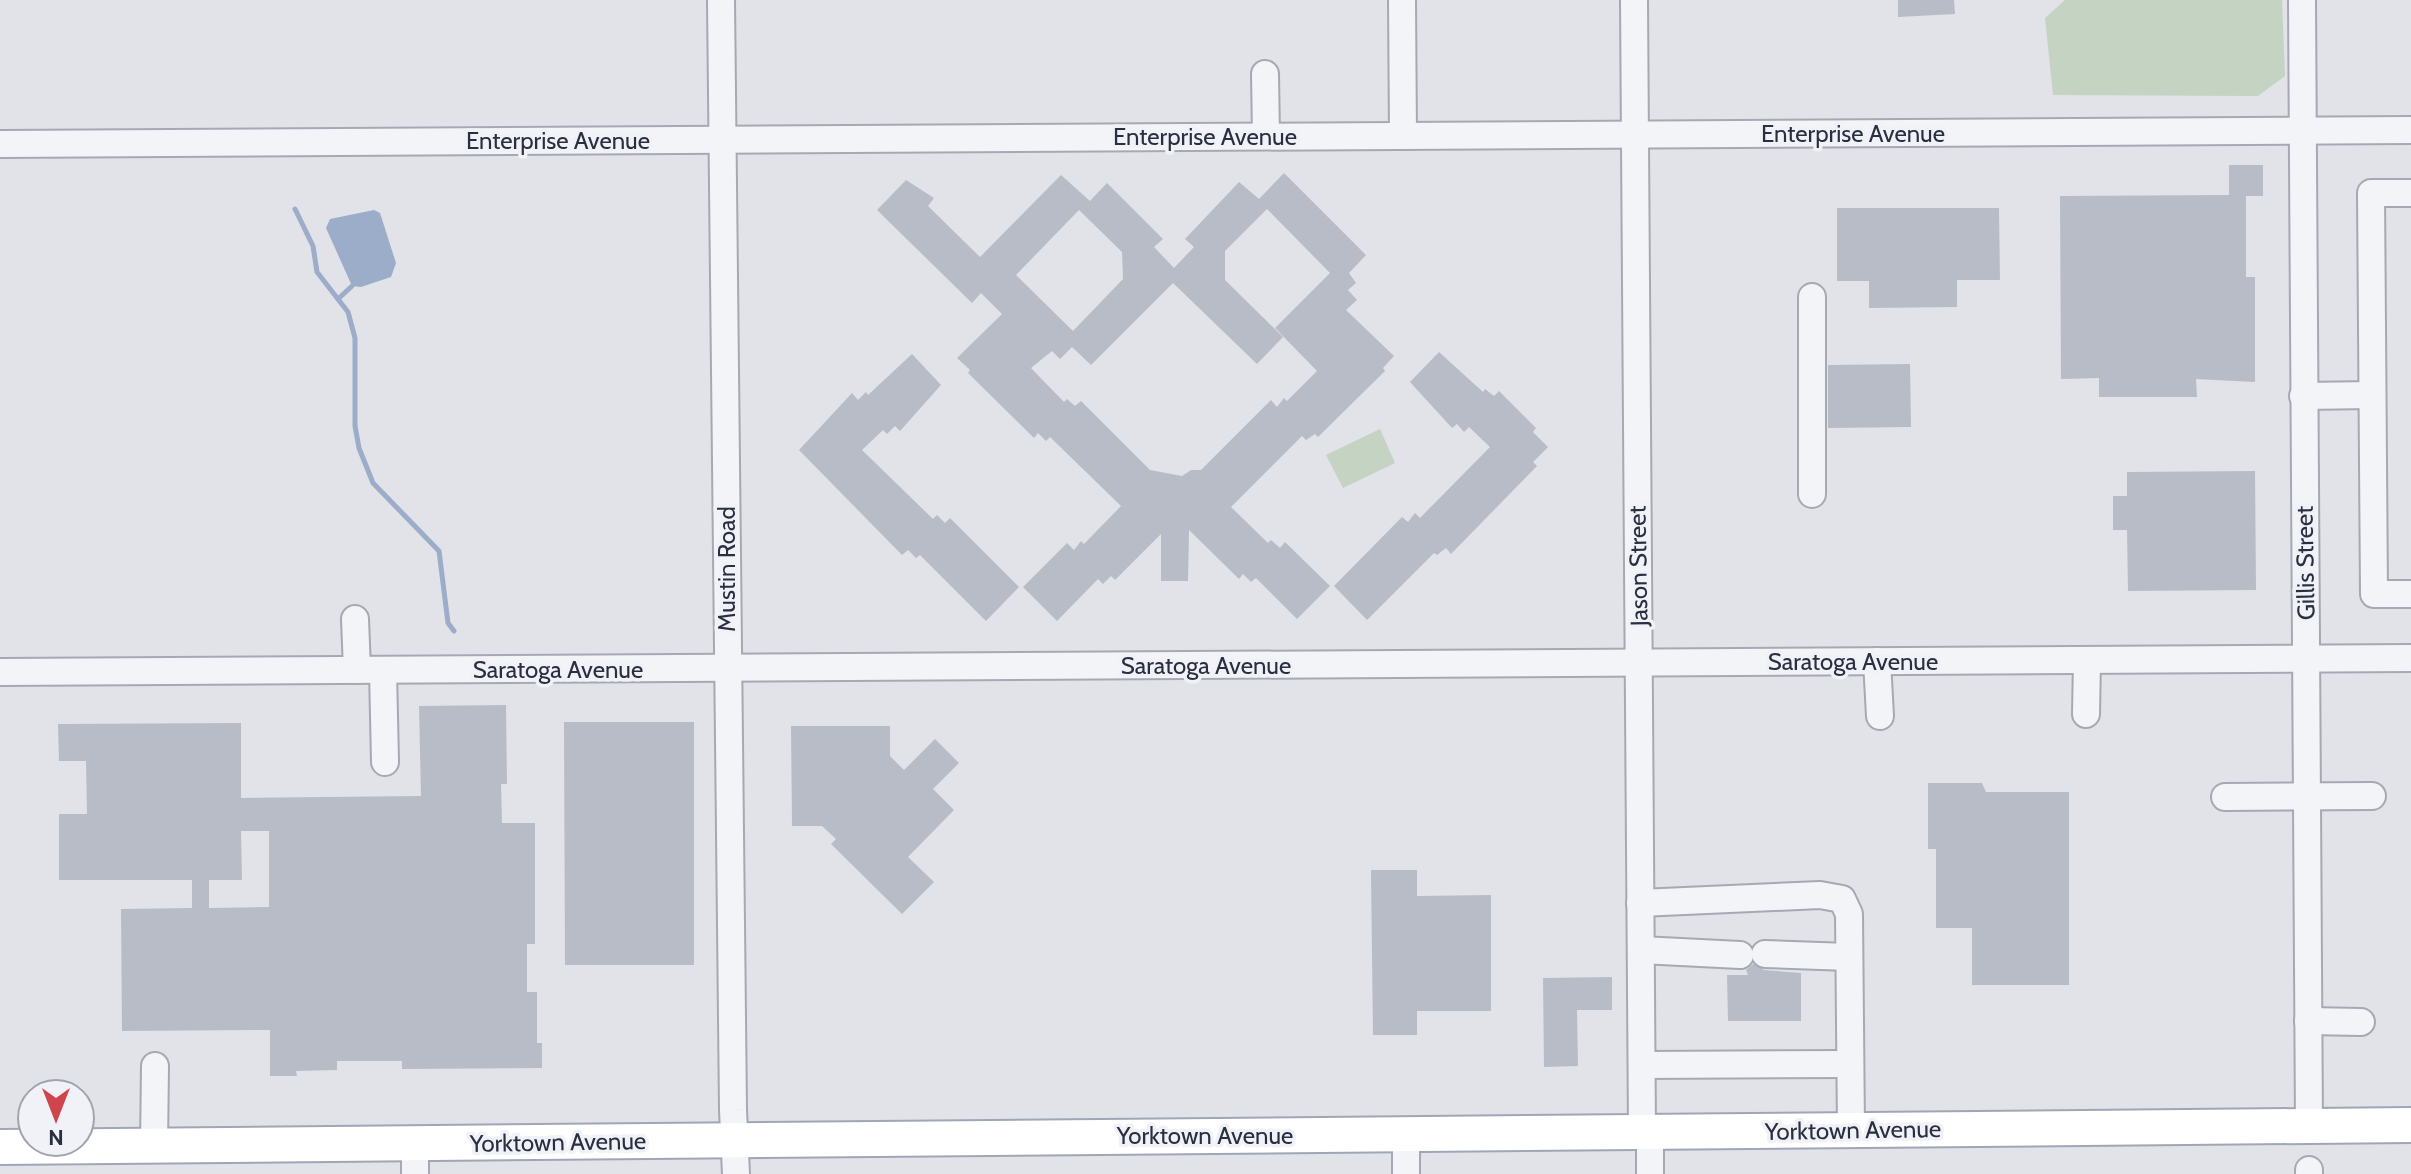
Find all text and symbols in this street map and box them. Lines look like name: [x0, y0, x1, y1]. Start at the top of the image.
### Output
street label: Enterprise Avenue: [1761, 119, 1945, 148]
street label: Enterprise Avenue: [1113, 122, 1297, 151]
street label: Enterprise Avenue: [466, 126, 650, 155]
street label: Jason Street: [1622, 505, 1654, 628]
street label: Gillis Street: [2290, 505, 2320, 621]
street label: Mustin Road: [712, 506, 741, 632]
street label: Saratoga Avenue: [1768, 647, 1938, 676]
street label: Saratoga Avenue: [1121, 651, 1291, 680]
street label: Saratoga Avenue: [473, 655, 643, 684]
north arrow: [16, 1078, 96, 1158]
street label: Yorktown Avenue: [1764, 1114, 1941, 1146]
street label: Yorktown Avenue: [1116, 1121, 1293, 1150]
text: N: [48, 1124, 64, 1151]
street label: Yorktown Avenue: [469, 1126, 646, 1158]

